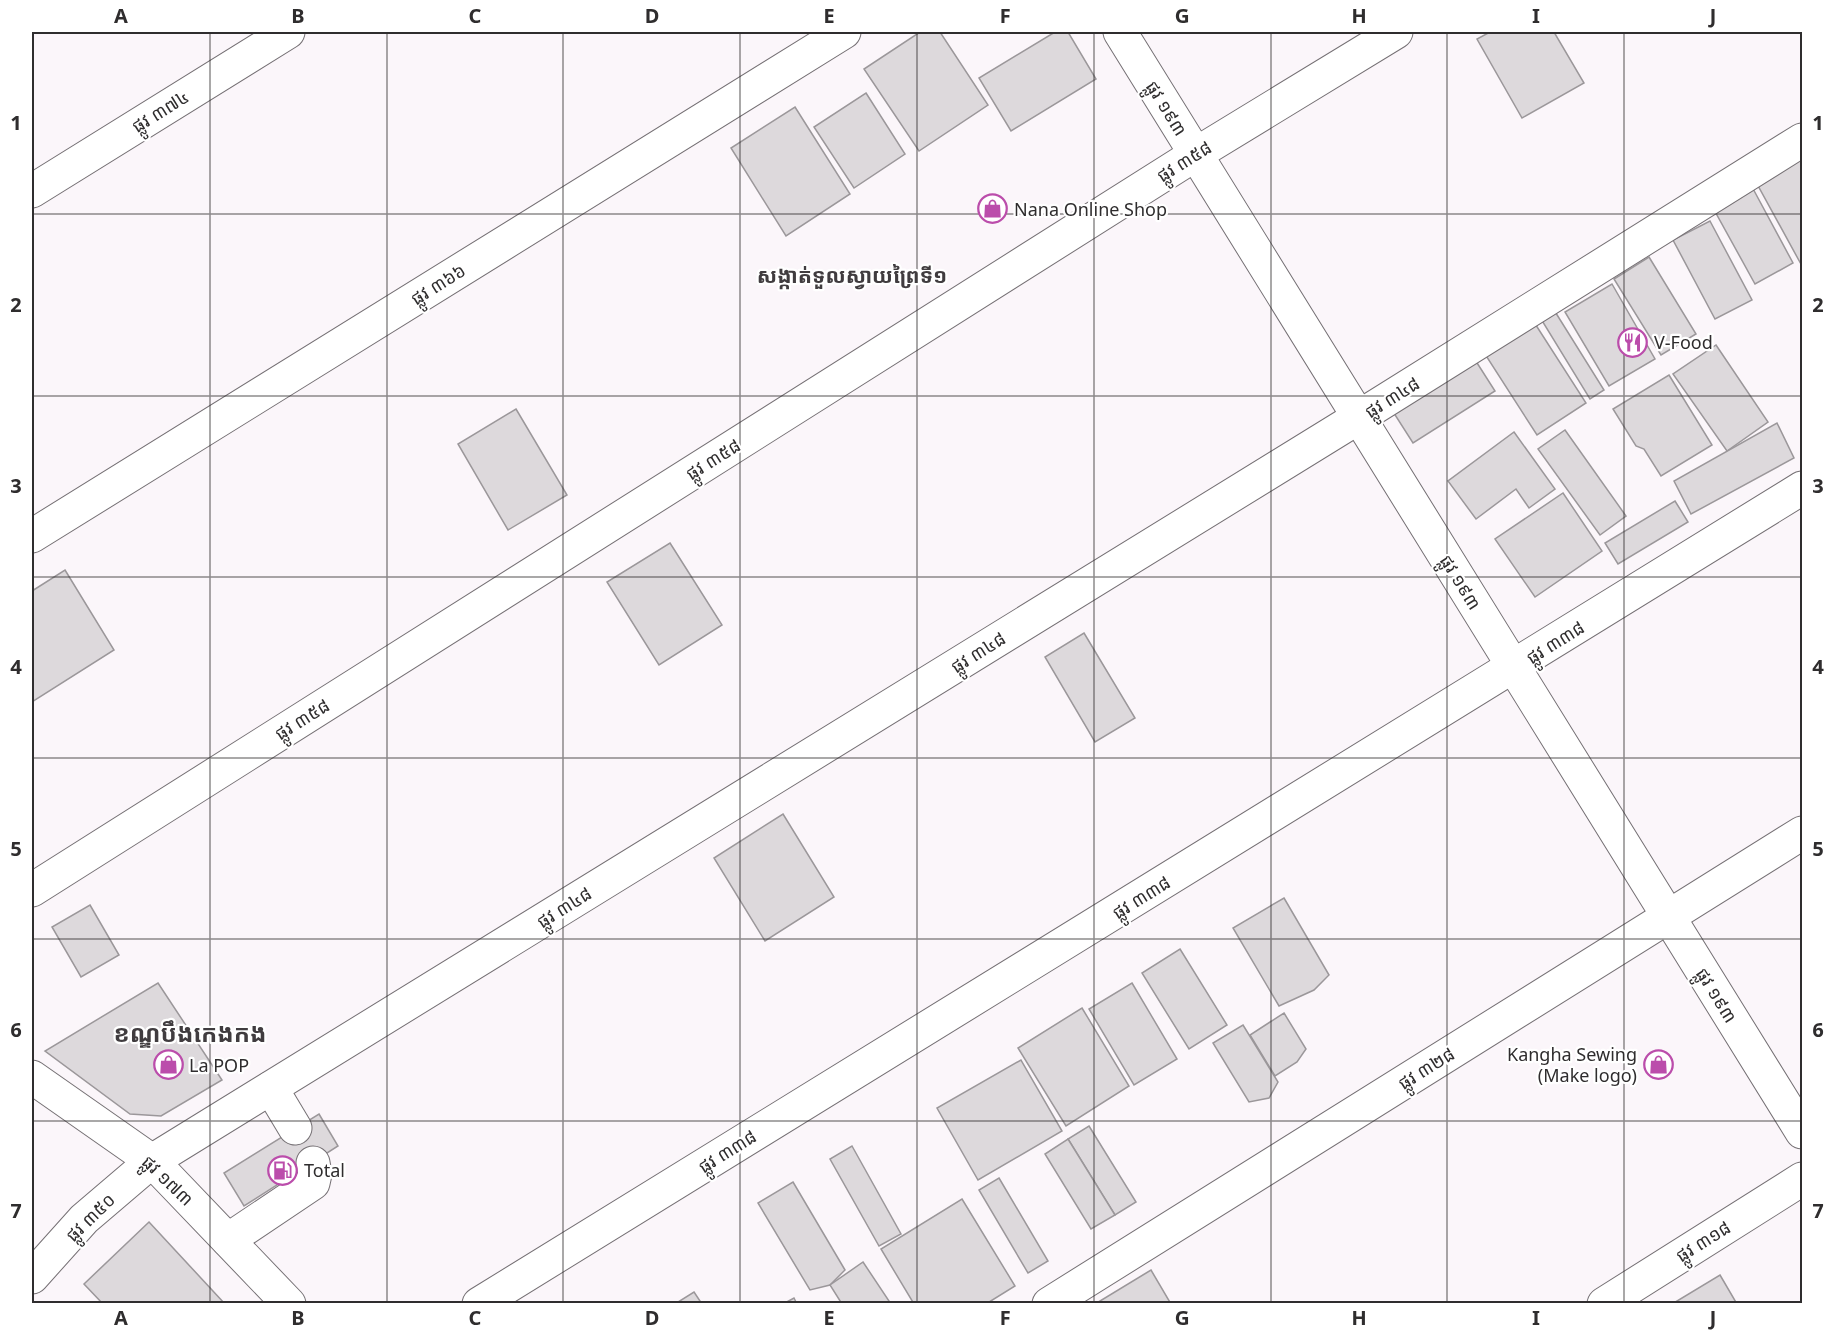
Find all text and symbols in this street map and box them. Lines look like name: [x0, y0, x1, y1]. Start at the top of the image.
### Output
text: A: [114, 2, 128, 29]
text: B: [291, 2, 305, 29]
text: C: [469, 2, 482, 29]
text: D: [645, 2, 659, 29]
text: E: [823, 2, 835, 29]
text: F: [1000, 2, 1010, 29]
text: G: [1175, 2, 1189, 29]
text: H: [1351, 2, 1367, 29]
text: I: [1532, 2, 1540, 29]
text: J: [1708, 2, 1716, 29]
street label: ផ្លូវ ១៩៣: [1136, 76, 1193, 143]
street label: ផ្លូវ ៣៧៤: [127, 84, 196, 142]
text: 1: [10, 109, 22, 136]
text: 1: [1812, 109, 1824, 136]
street label: ផ្លូវ ៣៥៨: [1152, 135, 1219, 192]
shop icon: Nana Online Shop: [977, 193, 1009, 225]
place label: Nana Online Shop: [1014, 197, 1167, 221]
street label: ផ្លូវ ៣៦៦: [406, 258, 473, 315]
district label: សង្កាត់ទួលស្វាយព្រៃទី១: [757, 261, 947, 290]
text: 2: [10, 291, 22, 318]
text: 2: [1812, 291, 1824, 318]
restaurant icon: V-Food: [1617, 326, 1649, 358]
place label: V-Food: [1654, 330, 1713, 354]
street label: ផ្លូវ ៣៤៨: [1360, 371, 1427, 428]
street label: ផ្លូវ ៣៥៨: [681, 433, 748, 490]
text: 3: [10, 472, 22, 499]
text: 3: [1812, 472, 1824, 499]
street label: ផ្លូវ ១៩៣: [1430, 550, 1487, 617]
street label: ផ្លូវ ៣៣៨: [1521, 615, 1591, 674]
street label: ផ្លូវ ៣៤៨: [946, 626, 1013, 683]
text: 4: [10, 653, 22, 680]
text: 4: [1812, 653, 1824, 680]
street label: ផ្លូវ ៣៥៨: [270, 693, 337, 750]
text: 5: [10, 835, 22, 862]
text: 5: [1812, 835, 1824, 862]
street label: ផ្លូវ ៣៣៨: [1107, 870, 1177, 929]
street label: ផ្លូវ ៣៤៨: [532, 881, 599, 938]
street label: ផ្លូវ ១៩៣: [1686, 963, 1743, 1030]
text: 6: [10, 1016, 22, 1043]
district label: ខណ្ឌបឹងកេងកង: [113, 1016, 267, 1049]
text: 6: [1812, 1016, 1824, 1043]
street label: ផ្លូវ ៣២៨: [1393, 1041, 1462, 1099]
place label: Kangha Sewing (Make logo): [1507, 1042, 1637, 1087]
shop icon: Kangha Sewing (Make logo): [1642, 1048, 1674, 1080]
shop icon: La POP: [152, 1049, 184, 1081]
place label: La POP: [189, 1053, 249, 1077]
street label: ផ្លូវ ៣៣៨: [693, 1124, 763, 1183]
street label: ផ្លូវ ១៧៣: [133, 1149, 199, 1214]
fuel station icon: Total: [267, 1154, 299, 1186]
place label: Total: [304, 1158, 345, 1182]
street label: ផ្លូវ ៣៥០: [60, 1187, 124, 1250]
text: 7: [10, 1197, 22, 1224]
text: 7: [1812, 1197, 1824, 1224]
street label: ផ្លូវ ៣១៨: [1671, 1215, 1738, 1272]
text: A: [114, 1304, 128, 1331]
text: B: [291, 1304, 305, 1331]
text: C: [469, 1304, 482, 1331]
text: D: [645, 1304, 659, 1331]
text: E: [823, 1304, 835, 1331]
text: F: [1000, 1304, 1010, 1331]
text: G: [1175, 1304, 1189, 1331]
text: H: [1351, 1304, 1367, 1331]
text: I: [1532, 1304, 1540, 1331]
text: J: [1708, 1304, 1716, 1331]

